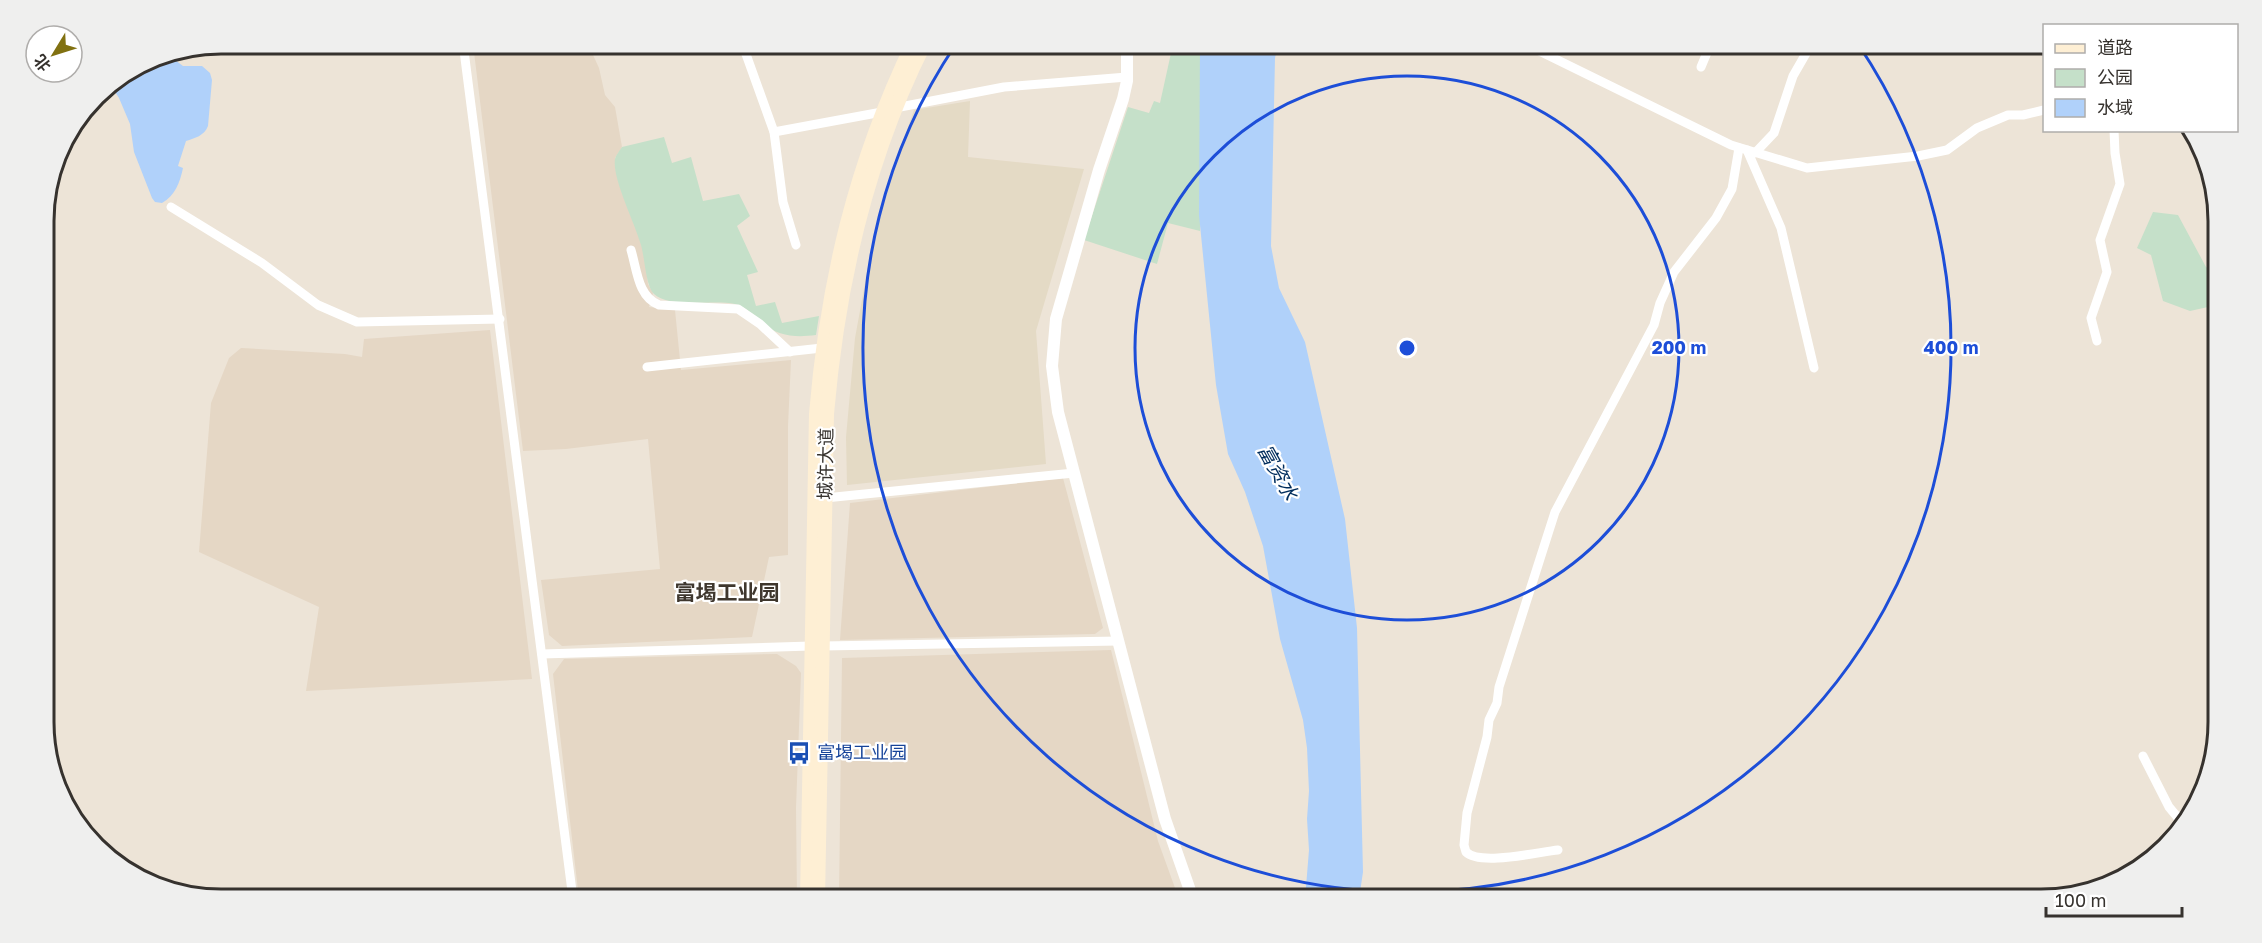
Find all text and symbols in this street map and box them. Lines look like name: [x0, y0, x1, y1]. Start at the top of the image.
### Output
north arrow: [24, 24, 84, 84]
legend: [2043, 24, 2238, 132]
text: 道路: [2097, 36, 2133, 58]
text: 北: [29, 51, 55, 76]
text: 公园: [2097, 66, 2133, 88]
text: 水域: [2097, 96, 2133, 118]
text: 200 m: [1652, 336, 1706, 358]
text: 400 m: [1924, 336, 1978, 358]
centre of rings: [1397, 338, 1417, 358]
street label: 城许大道: [813, 428, 837, 500]
water label: 富资水: [1254, 439, 1304, 504]
district label: 富堨工业园: [675, 579, 780, 605]
bus stop icon: 富堨工业园: [786, 740, 812, 766]
place label: 富堨工业园: [817, 741, 907, 763]
scale bar: [2046, 880, 2182, 918]
text: 100 m: [2055, 889, 2106, 911]

